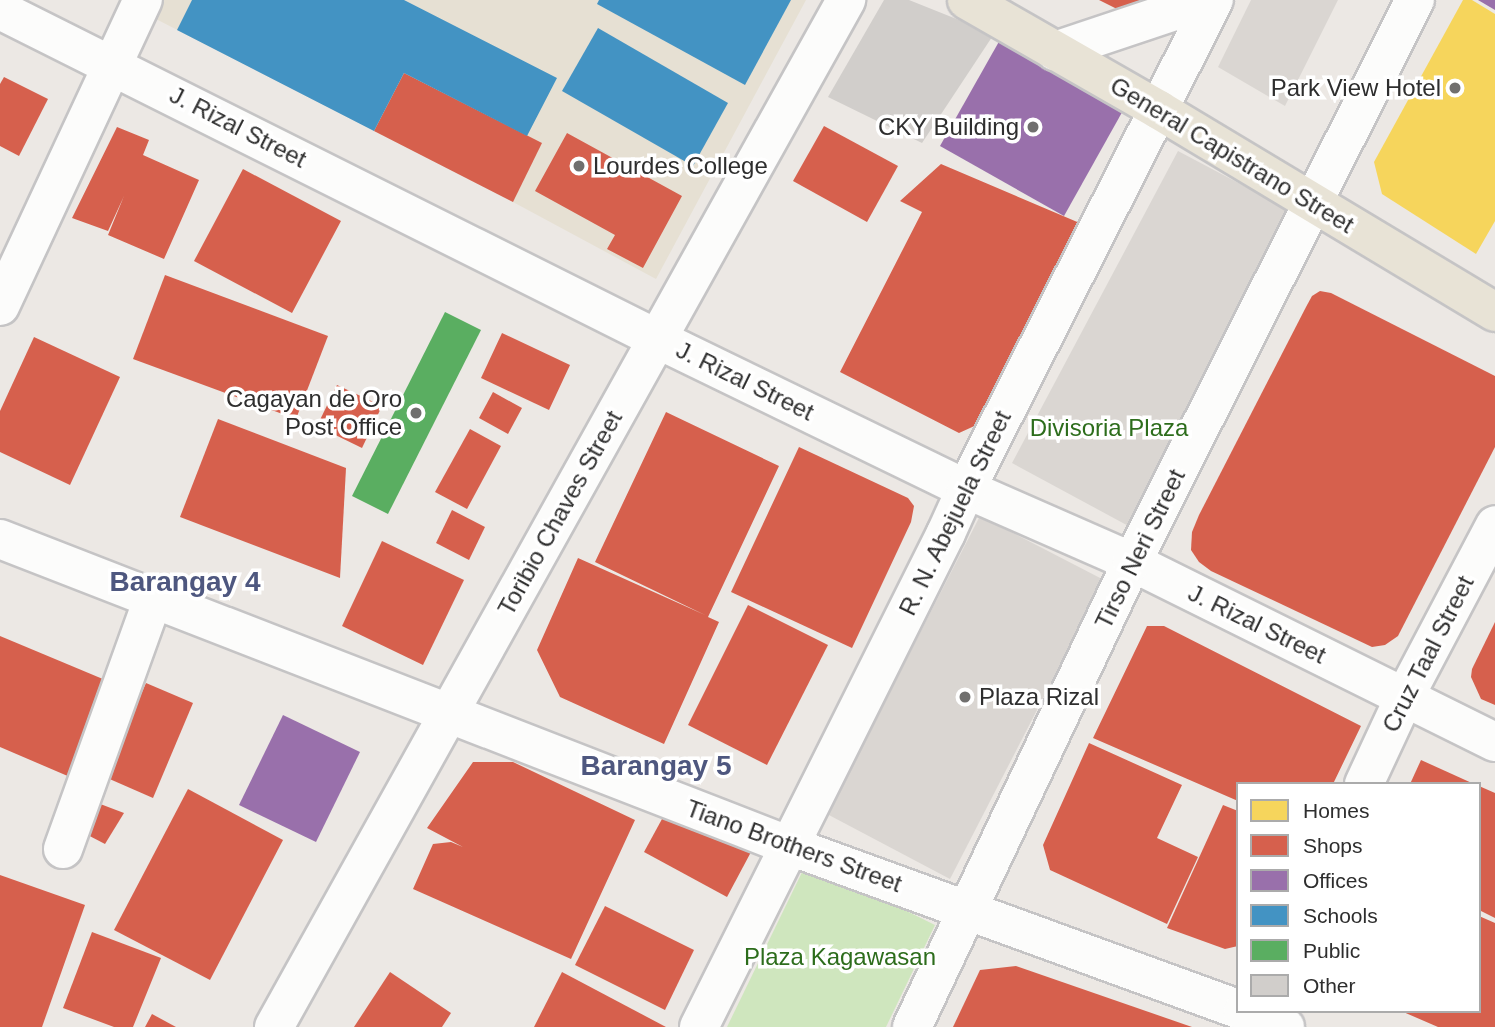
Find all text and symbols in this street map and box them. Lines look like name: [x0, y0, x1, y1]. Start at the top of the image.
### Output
street label: General Capistrano Street: [1105, 71, 1359, 239]
place label: Park View Hotel: [1271, 74, 1441, 102]
street label: J. Rizal Street: [165, 80, 311, 174]
marker: Park View Hotel: [1447, 80, 1463, 96]
place label: CKY Building: [878, 113, 1019, 141]
marker: CKY Building: [1025, 119, 1041, 135]
place label: Lourdes College: [593, 152, 768, 180]
marker: Lourdes College: [571, 158, 587, 174]
street label: J. Rizal Street: [672, 335, 818, 427]
place label: Cagayan de Oro Post Office: [226, 385, 402, 441]
marker: Cagayan de Oro Post Office: [408, 405, 424, 421]
street label: R. N. Abejuela Street: [893, 405, 1017, 621]
street label: Toribio Chaves Street: [492, 406, 628, 620]
park label: Divisoria Plaza: [1030, 414, 1188, 442]
street label: Tirso Neri Street: [1089, 465, 1191, 633]
district label: Barangay 4: [110, 565, 260, 599]
street label: Cruz Taal Street: [1376, 571, 1480, 737]
street label: J. Rizal Street: [1184, 578, 1330, 670]
place label: Plaza Rizal: [979, 683, 1099, 711]
marker: Plaza Rizal: [957, 689, 973, 705]
district label: Barangay 5: [581, 749, 731, 783]
legend: [1236, 782, 1481, 1013]
street label: Tiano Brothers Street: [682, 794, 906, 898]
text: Homes: [1303, 799, 1370, 822]
text: Shops: [1303, 834, 1363, 857]
text: Offices: [1303, 869, 1368, 892]
text: Schools: [1303, 904, 1378, 927]
text: Public: [1303, 939, 1360, 962]
park label: Plaza Kagawasan: [744, 943, 936, 971]
text: Other: [1303, 974, 1356, 997]

